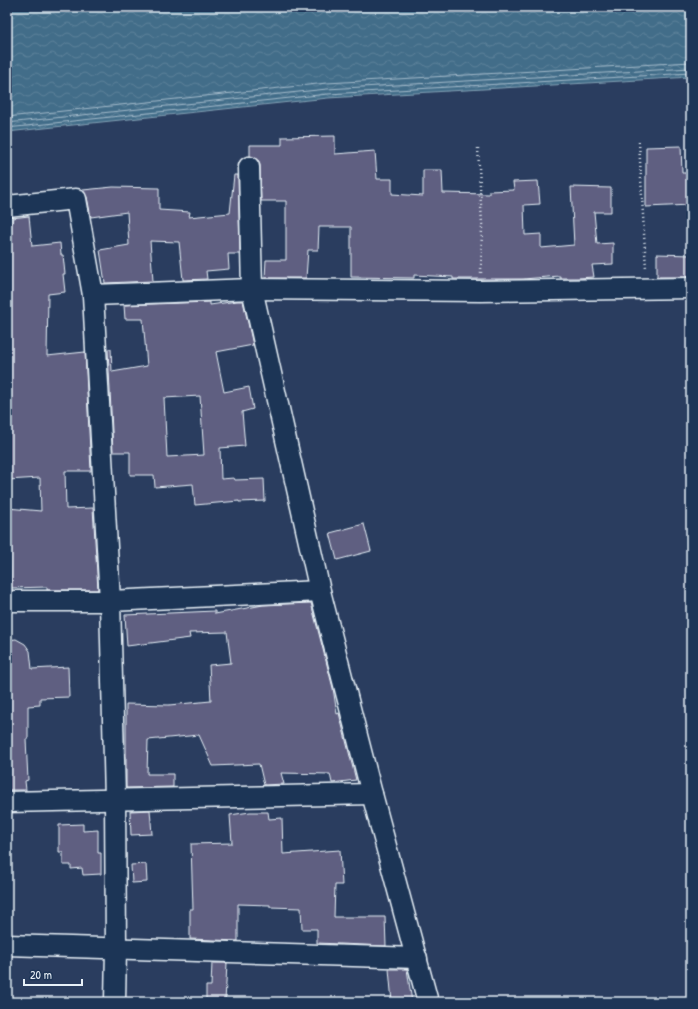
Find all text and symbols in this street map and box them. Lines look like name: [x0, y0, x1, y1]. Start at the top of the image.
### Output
scale bar: [24, 961, 82, 987]
text: 20 m: [30, 966, 52, 983]

